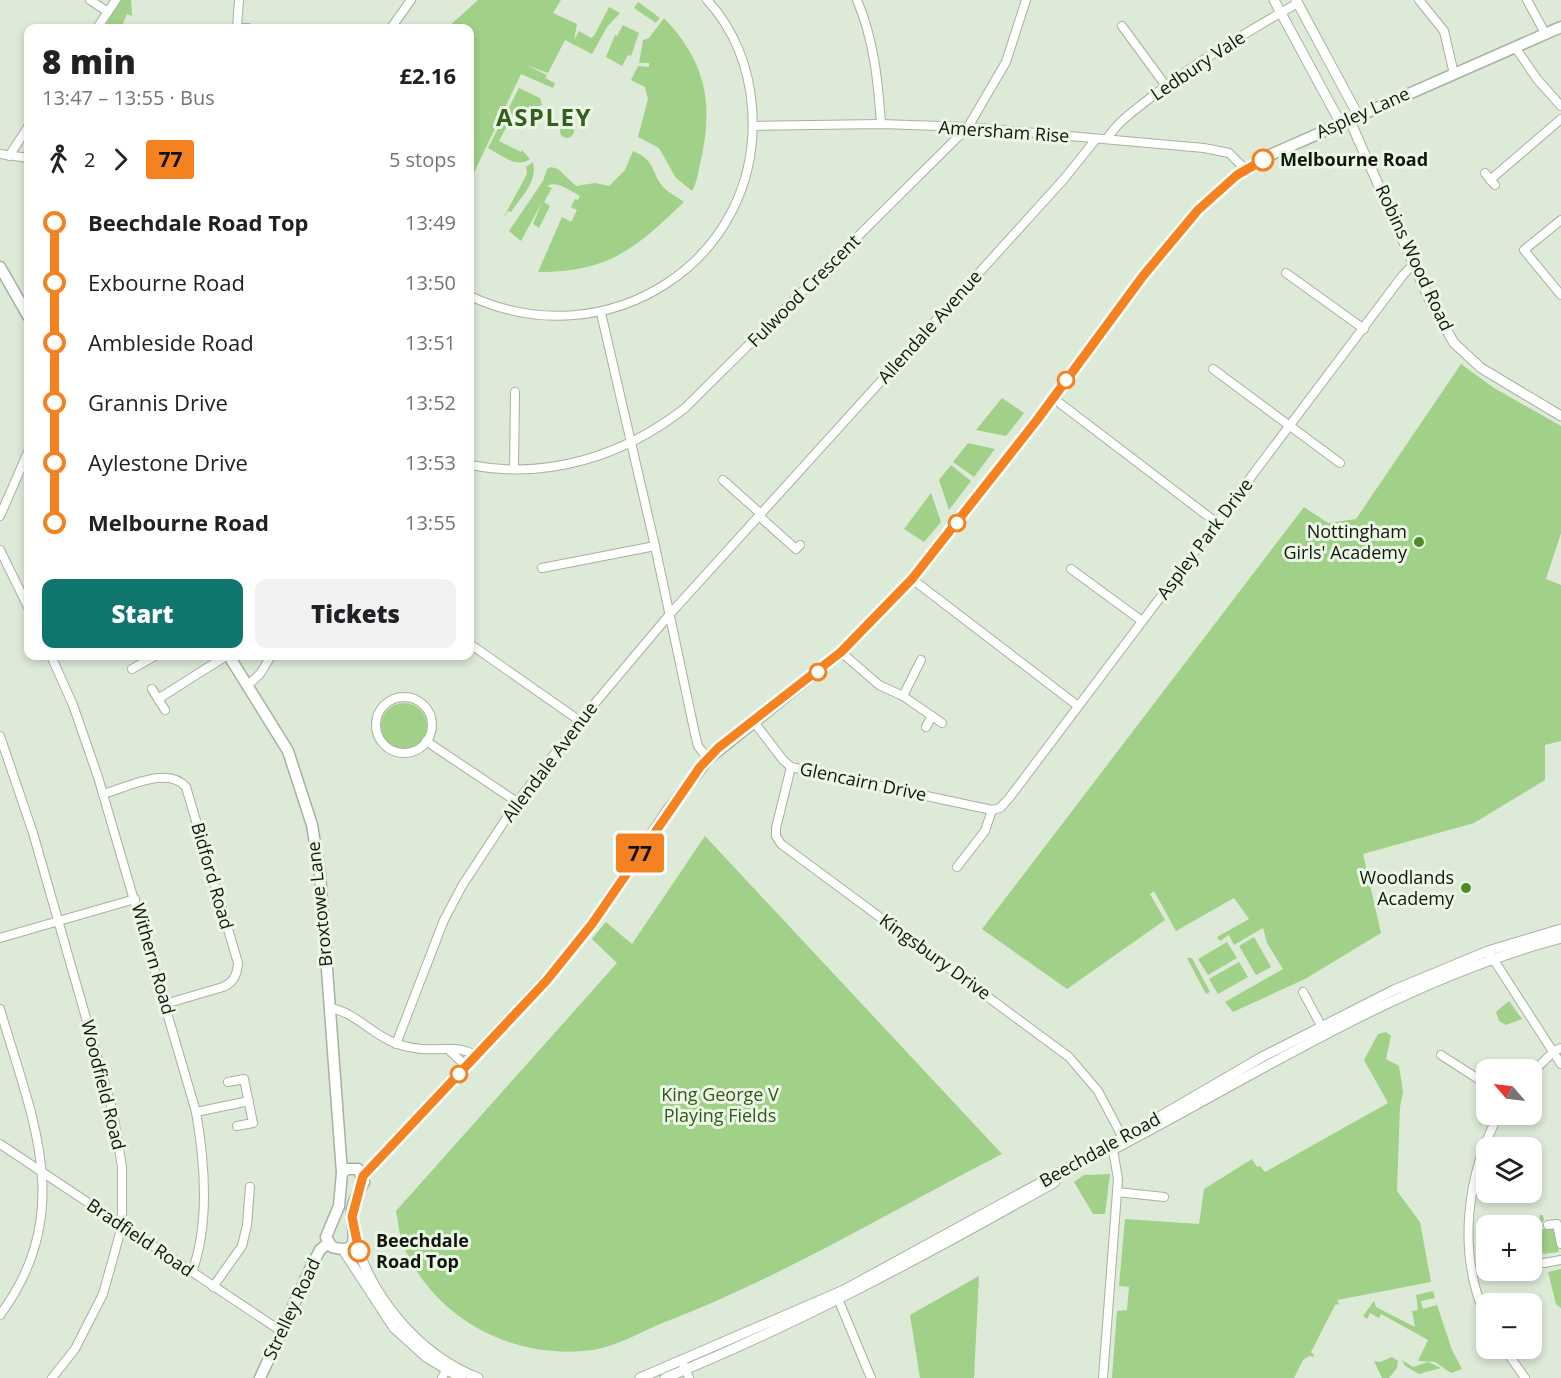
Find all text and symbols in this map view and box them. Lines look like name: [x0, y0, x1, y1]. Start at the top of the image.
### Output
street label: Ledbury Vale: [1146, 25, 1249, 106]
text: 8 min: [42, 39, 136, 84]
text: £2.16: [399, 60, 456, 90]
street label: Aspley Lane: [1312, 81, 1413, 143]
text: 13:47 – 13:55 · Bus: [42, 84, 215, 111]
district label: ASPLEY: [496, 100, 592, 133]
street label: Amersham Rise: [938, 114, 1070, 148]
icon: walk: [42, 143, 75, 176]
icon: forward: [104, 143, 137, 176]
text: 77: [158, 145, 182, 173]
text: 2: [84, 146, 95, 173]
text: 5 stops: [389, 146, 456, 173]
place label: Melbourne Road: [1280, 147, 1428, 171]
marker: Melbourne Road: [1252, 149, 1274, 171]
street label: Robins Wood Road: [1370, 181, 1459, 335]
text: Beechdale Road Top: [88, 207, 309, 237]
text: 13:49: [405, 209, 456, 236]
street label: Fulwood Crescent: [742, 229, 865, 352]
street label: Allendale Avenue: [872, 265, 987, 388]
text: Exbourne Road: [88, 267, 245, 297]
text: 13:50: [405, 269, 456, 296]
text: Ambleside Road: [88, 327, 254, 357]
text: 13:51: [405, 329, 456, 356]
unlabelled marker: [1057, 371, 1075, 389]
text: Grannis Drive: [88, 387, 228, 417]
text: 13:52: [405, 389, 456, 416]
text: Aylestone Drive: [88, 447, 248, 477]
text: 13:53: [405, 449, 456, 476]
street label: Aspley Park Drive: [1151, 473, 1258, 604]
text: Melbourne Road: [88, 507, 269, 537]
text: 13:55: [405, 509, 456, 536]
unlabelled marker: [948, 514, 966, 532]
place label: Nottingham Girls' Academy: [1283, 519, 1408, 564]
marker: Nottingham Girls' Academy: [1412, 535, 1426, 549]
button: Start: [42, 579, 243, 648]
button: Tickets: [255, 579, 456, 648]
unlabelled marker: [809, 663, 827, 681]
street label: Allendale Avenue: [496, 696, 602, 826]
street label: Glencairn Drive: [798, 756, 929, 806]
street label: Bidford Road: [186, 820, 240, 932]
line badge: 77: [613, 834, 667, 872]
text: 77: [628, 839, 652, 867]
street label: Broxtowe Lane: [300, 840, 338, 968]
place label: Woodlands Academy: [1360, 865, 1455, 910]
marker: Woodlands Academy: [1459, 881, 1473, 895]
street label: Withern Road: [127, 900, 181, 1017]
street label: Kingsbury Drive: [875, 908, 996, 1005]
street label: Woodfield Road: [76, 1017, 132, 1152]
north arrow: [1476, 1059, 1542, 1125]
map controls: [1476, 1059, 1542, 1359]
unlabelled marker: [450, 1065, 468, 1083]
park label: King George V Playing Fields: [661, 1082, 779, 1127]
street label: Beechdale Road: [1035, 1106, 1164, 1192]
button: layers: [1476, 1137, 1542, 1203]
street label: Bradfield Road: [82, 1193, 199, 1282]
button: +: [1476, 1215, 1542, 1281]
place label: Beechdale Road Top: [376, 1228, 469, 1273]
marker: Beechdale Road Top: [348, 1240, 370, 1262]
street label: Strelley Road: [257, 1254, 325, 1363]
button: −: [1476, 1293, 1542, 1359]

